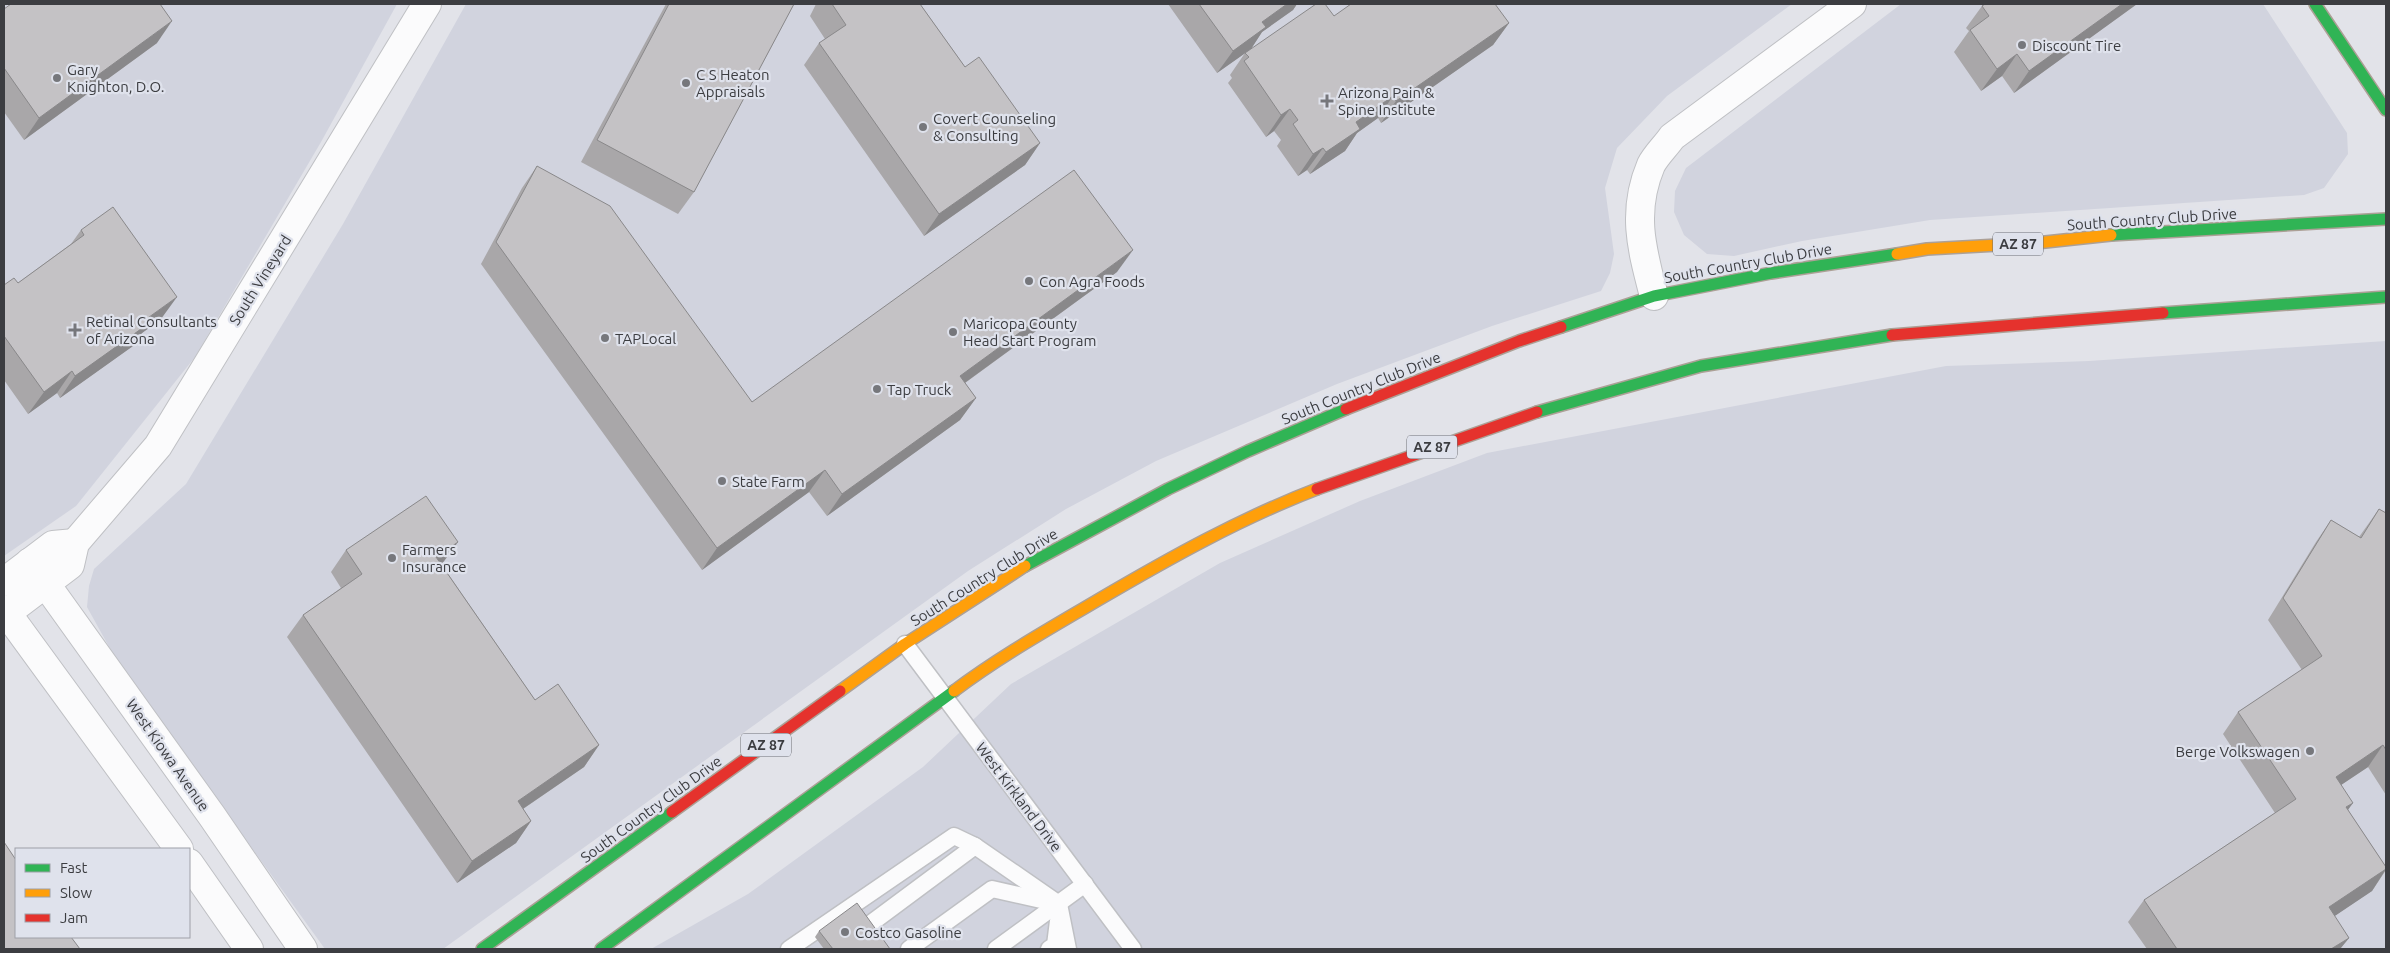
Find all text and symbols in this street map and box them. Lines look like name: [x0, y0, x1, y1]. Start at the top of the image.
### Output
place label: Discount Tire: [2032, 37, 2121, 54]
marker: Discount Tire: [2016, 39, 2028, 51]
place label: Gary Knighton, D.O.: [67, 61, 164, 95]
place label: C S Heaton Appraisals: [696, 66, 770, 100]
marker: Gary Knighton, D.O.: [51, 72, 63, 84]
marker: C S Heaton Appraisals: [680, 77, 692, 89]
place label: Arizona Pain & Spine Institute: [1338, 84, 1436, 118]
marker: Arizona Pain & Spine Institute: [1320, 94, 1334, 108]
place label: Covert Counseling & Consulting: [933, 110, 1056, 144]
marker: Covert Counseling & Consulting: [917, 121, 929, 133]
street label: South Country Club Drive: [2067, 205, 2237, 233]
street label: South Vineyard: [226, 232, 294, 328]
road number: AZ 87: [1993, 232, 2043, 255]
street label: South Country Club Drive: [1663, 240, 1833, 286]
place label: Con Agra Foods: [1039, 273, 1145, 290]
marker: Con Agra Foods: [1023, 275, 1035, 287]
place label: Retinal Consultants of Arizona: [86, 313, 217, 347]
place label: Maricopa County Head Start Program: [963, 315, 1096, 349]
marker: Retinal Consultants of Arizona: [68, 323, 82, 337]
marker: Maricopa County Head Start Program: [947, 326, 959, 338]
place label: TAPLocal: [615, 330, 676, 347]
marker: TAPLocal: [599, 332, 611, 344]
street label: South Country Club Drive: [1279, 348, 1443, 428]
place label: Tap Truck: [887, 381, 952, 398]
marker: Tap Truck: [871, 383, 883, 395]
road number: AZ 87: [1407, 436, 1457, 458]
place label: State Farm: [732, 473, 805, 490]
marker: State Farm: [716, 475, 728, 487]
street label: South Country Club Drive: [907, 525, 1061, 629]
place label: Farmers Insurance: [402, 541, 467, 575]
marker: Farmers Insurance: [386, 552, 398, 564]
street label: West Kiowa Avenue: [123, 696, 213, 814]
road number: AZ 87: [741, 734, 791, 756]
street label: West Kirkland Drive: [972, 739, 1066, 855]
place label: Berge Volkswagen: [2176, 743, 2300, 760]
marker: Berge Volkswagen: [2304, 745, 2316, 757]
street label: South Country Club Drive: [577, 752, 725, 866]
legend: [15, 848, 190, 938]
text: Fast: [60, 859, 88, 876]
text: Slow: [60, 884, 93, 901]
text: Jam: [60, 909, 88, 926]
place label: Costco Gasoline: [855, 924, 962, 941]
marker: Costco Gasoline: [839, 926, 851, 938]

